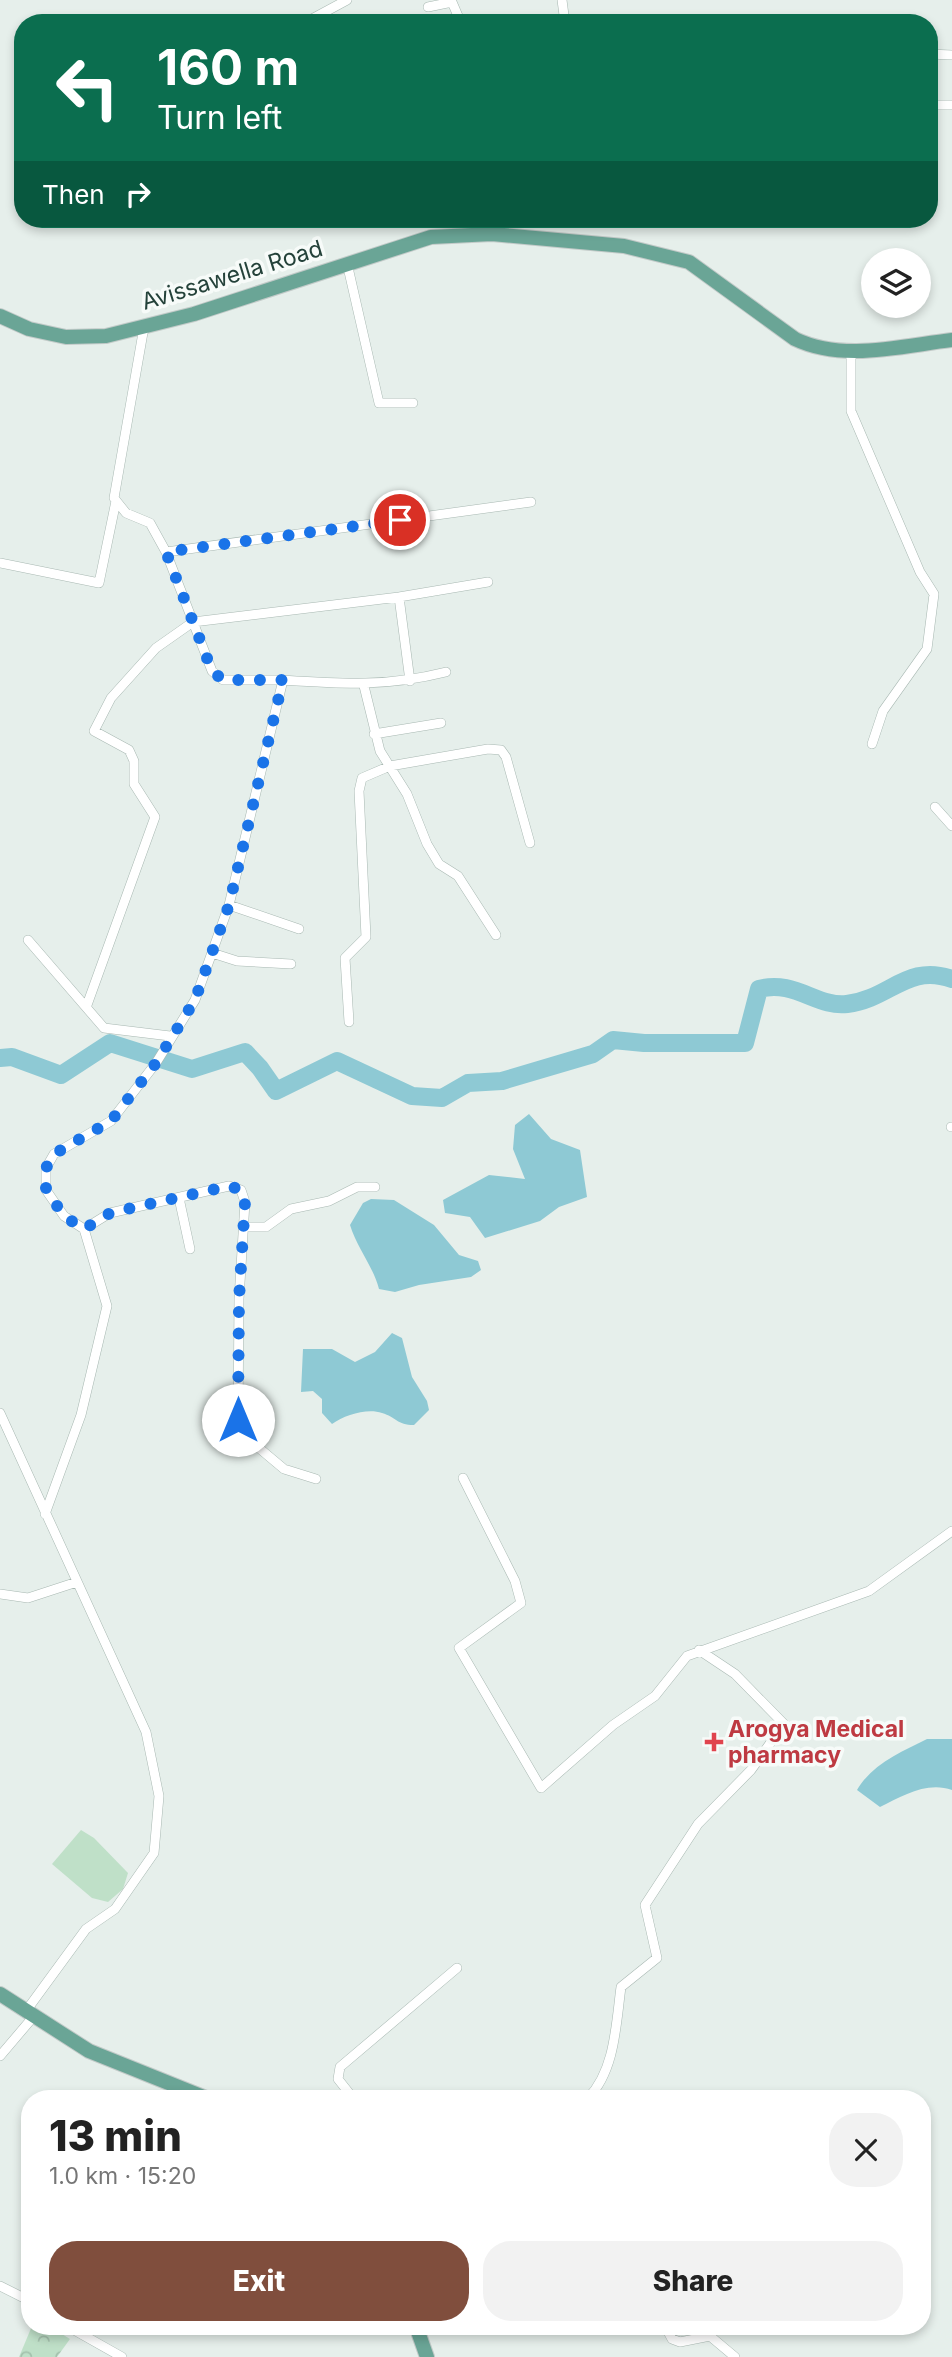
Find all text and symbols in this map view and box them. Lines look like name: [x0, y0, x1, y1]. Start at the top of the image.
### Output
text: 160 m: [157, 38, 299, 97]
icon: left: [42, 42, 133, 133]
text: Turn left: [157, 98, 282, 137]
icon: right: [119, 175, 157, 213]
text: Then: [42, 179, 105, 210]
street label: Avissawella Road: [138, 234, 326, 316]
map controls: [861, 248, 931, 318]
button: layers: [861, 248, 931, 318]
pin: [370, 490, 430, 550]
icon: arrive: [381, 501, 419, 539]
position arrow: [201, 1383, 275, 1457]
place label: Arogya Medical pharmacy: [728, 1715, 904, 1769]
marker: Arogya Medical pharmacy: [706, 1734, 722, 1750]
text: 13 min: [49, 2110, 182, 2161]
button: close: [829, 2113, 903, 2187]
text: 1.0 km · 15:20: [49, 2162, 196, 2190]
button: Exit: [49, 2241, 469, 2321]
button: Share: [483, 2241, 903, 2321]

